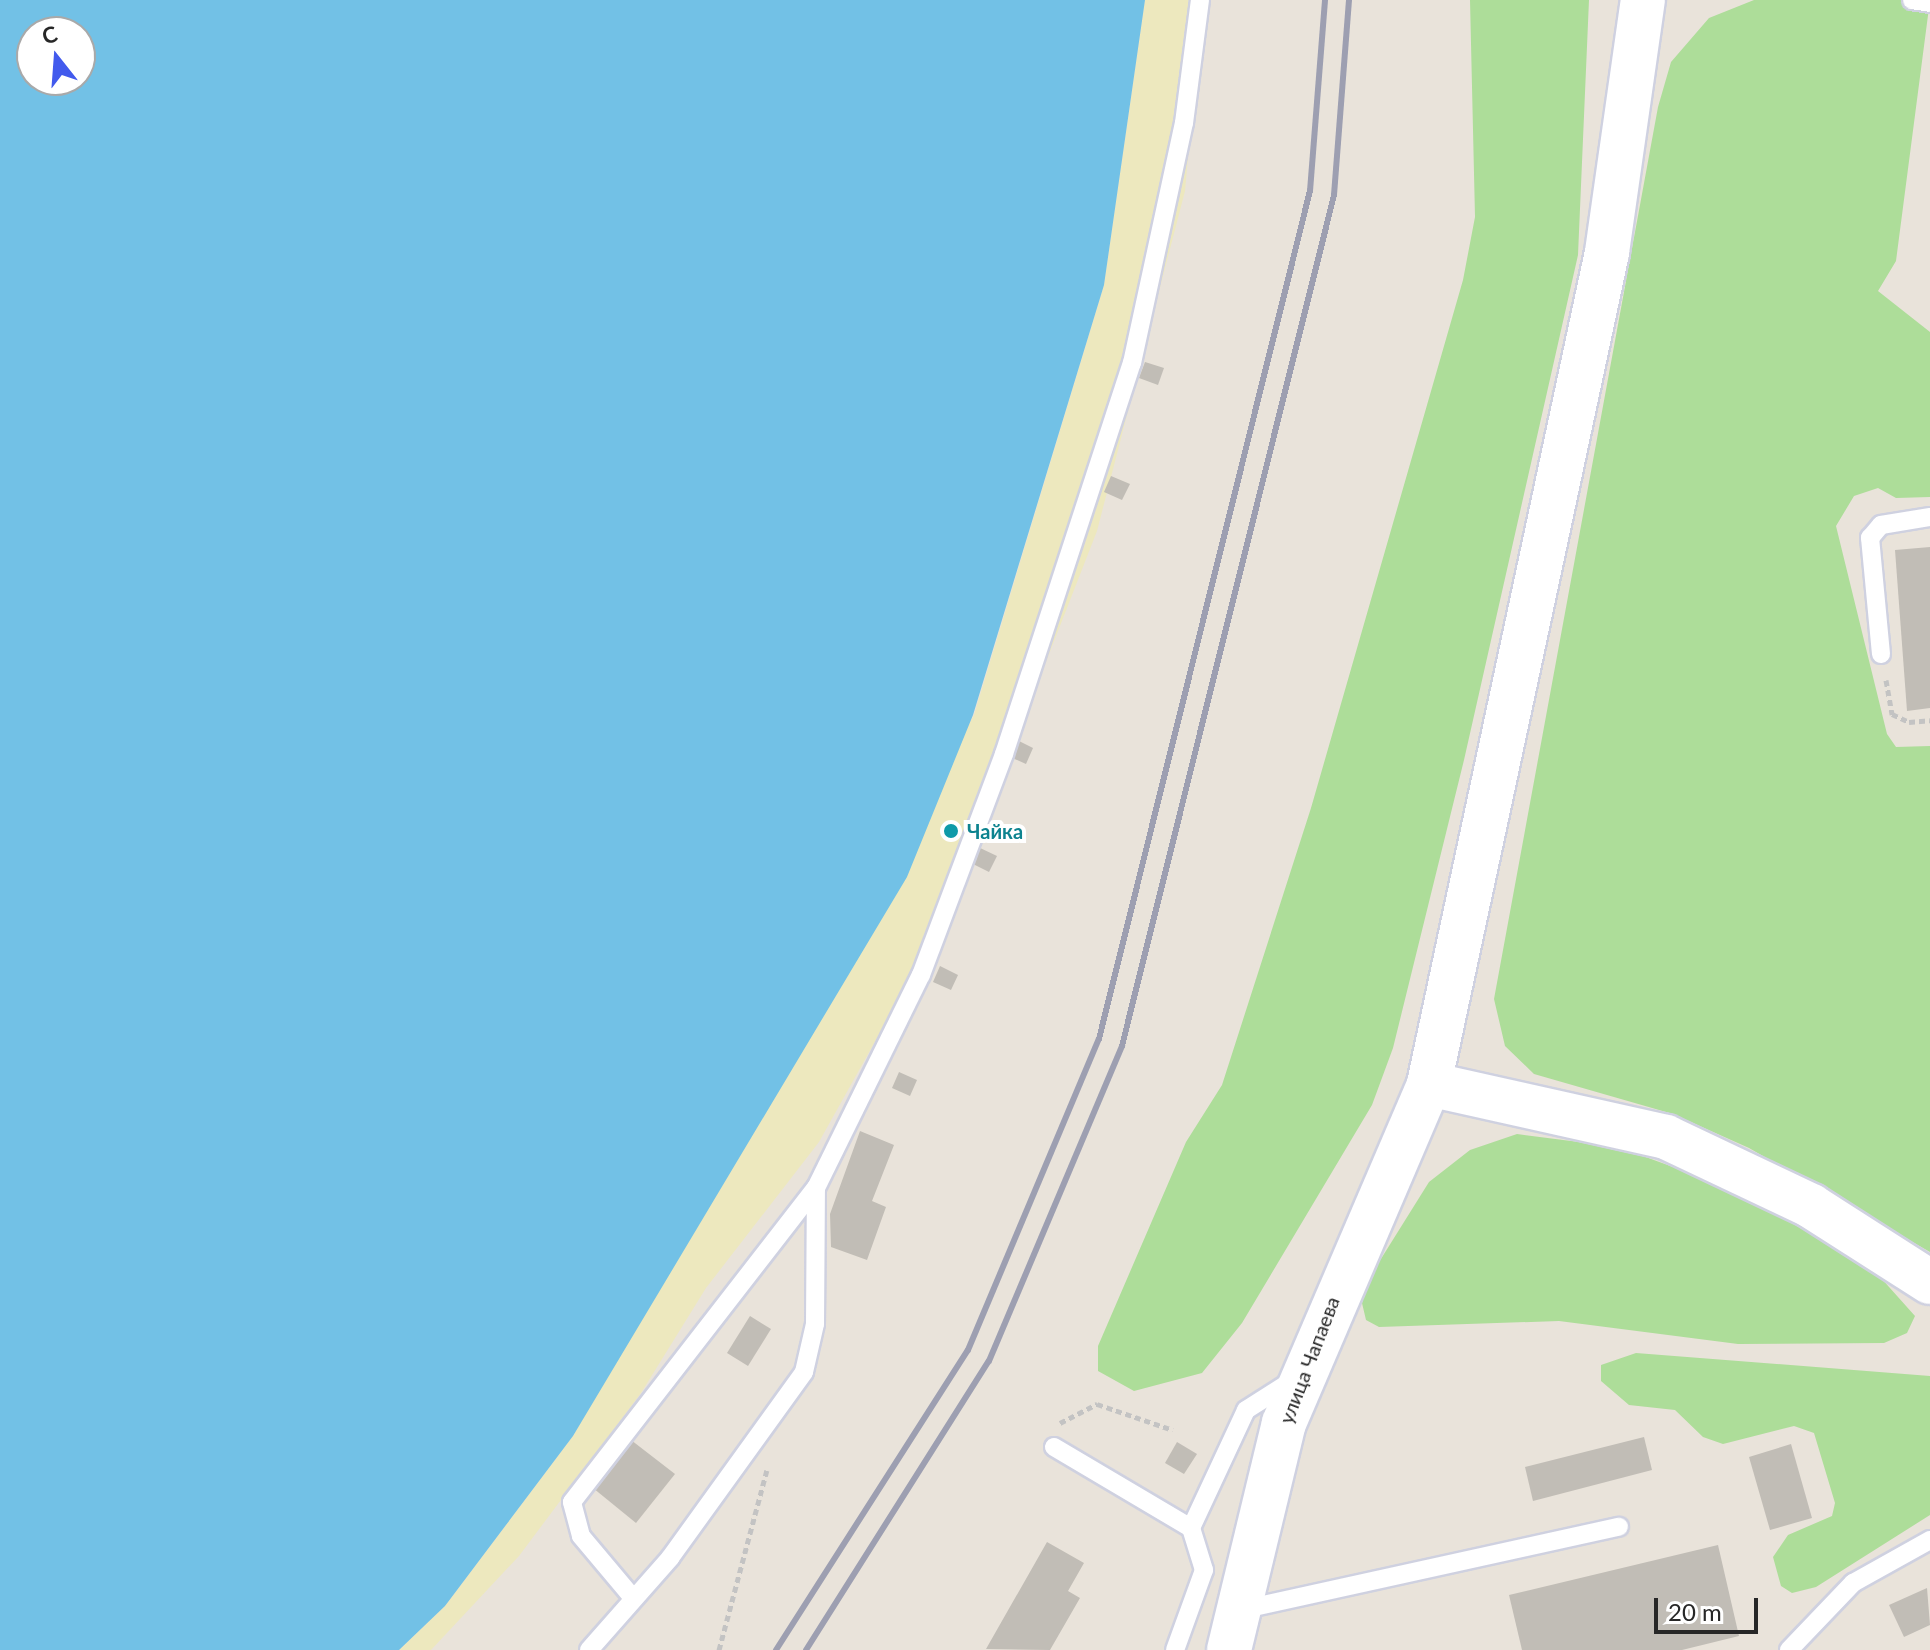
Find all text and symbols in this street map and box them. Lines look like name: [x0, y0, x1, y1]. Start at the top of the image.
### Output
north arrow: [16, 16, 96, 96]
text: С: [39, 19, 60, 50]
place label: Чайка: [967, 819, 1023, 843]
marker: Чайка: [942, 822, 960, 840]
street label: улица Чапаева: [1274, 1293, 1344, 1427]
scale bar: [1658, 1582, 1762, 1632]
text: 20 m: [1668, 1597, 1722, 1626]

